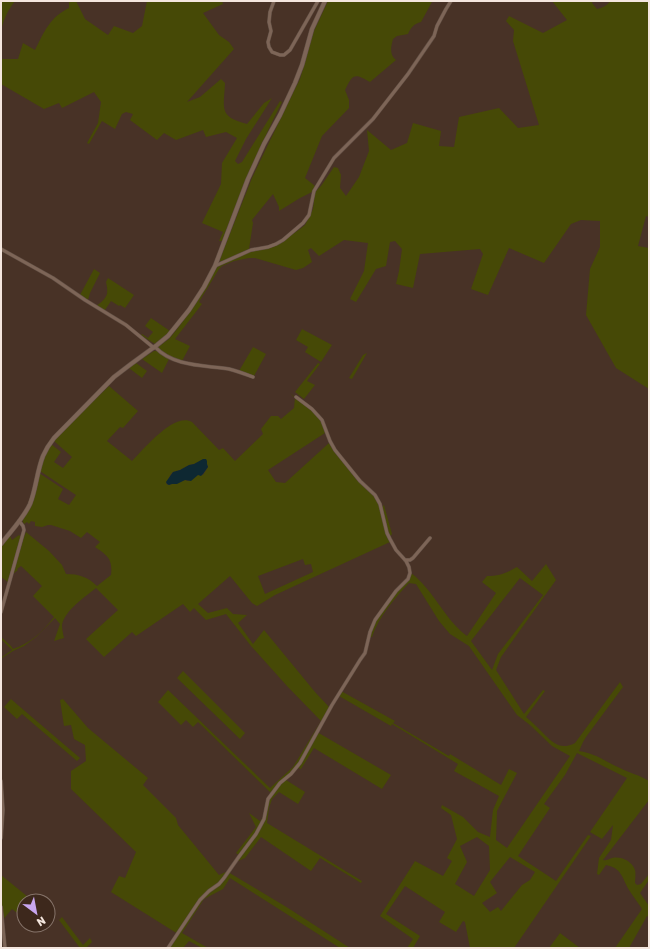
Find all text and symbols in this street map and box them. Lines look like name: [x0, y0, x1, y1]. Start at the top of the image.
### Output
north arrow: [16, 893, 56, 933]
text: N: [34, 913, 48, 929]

